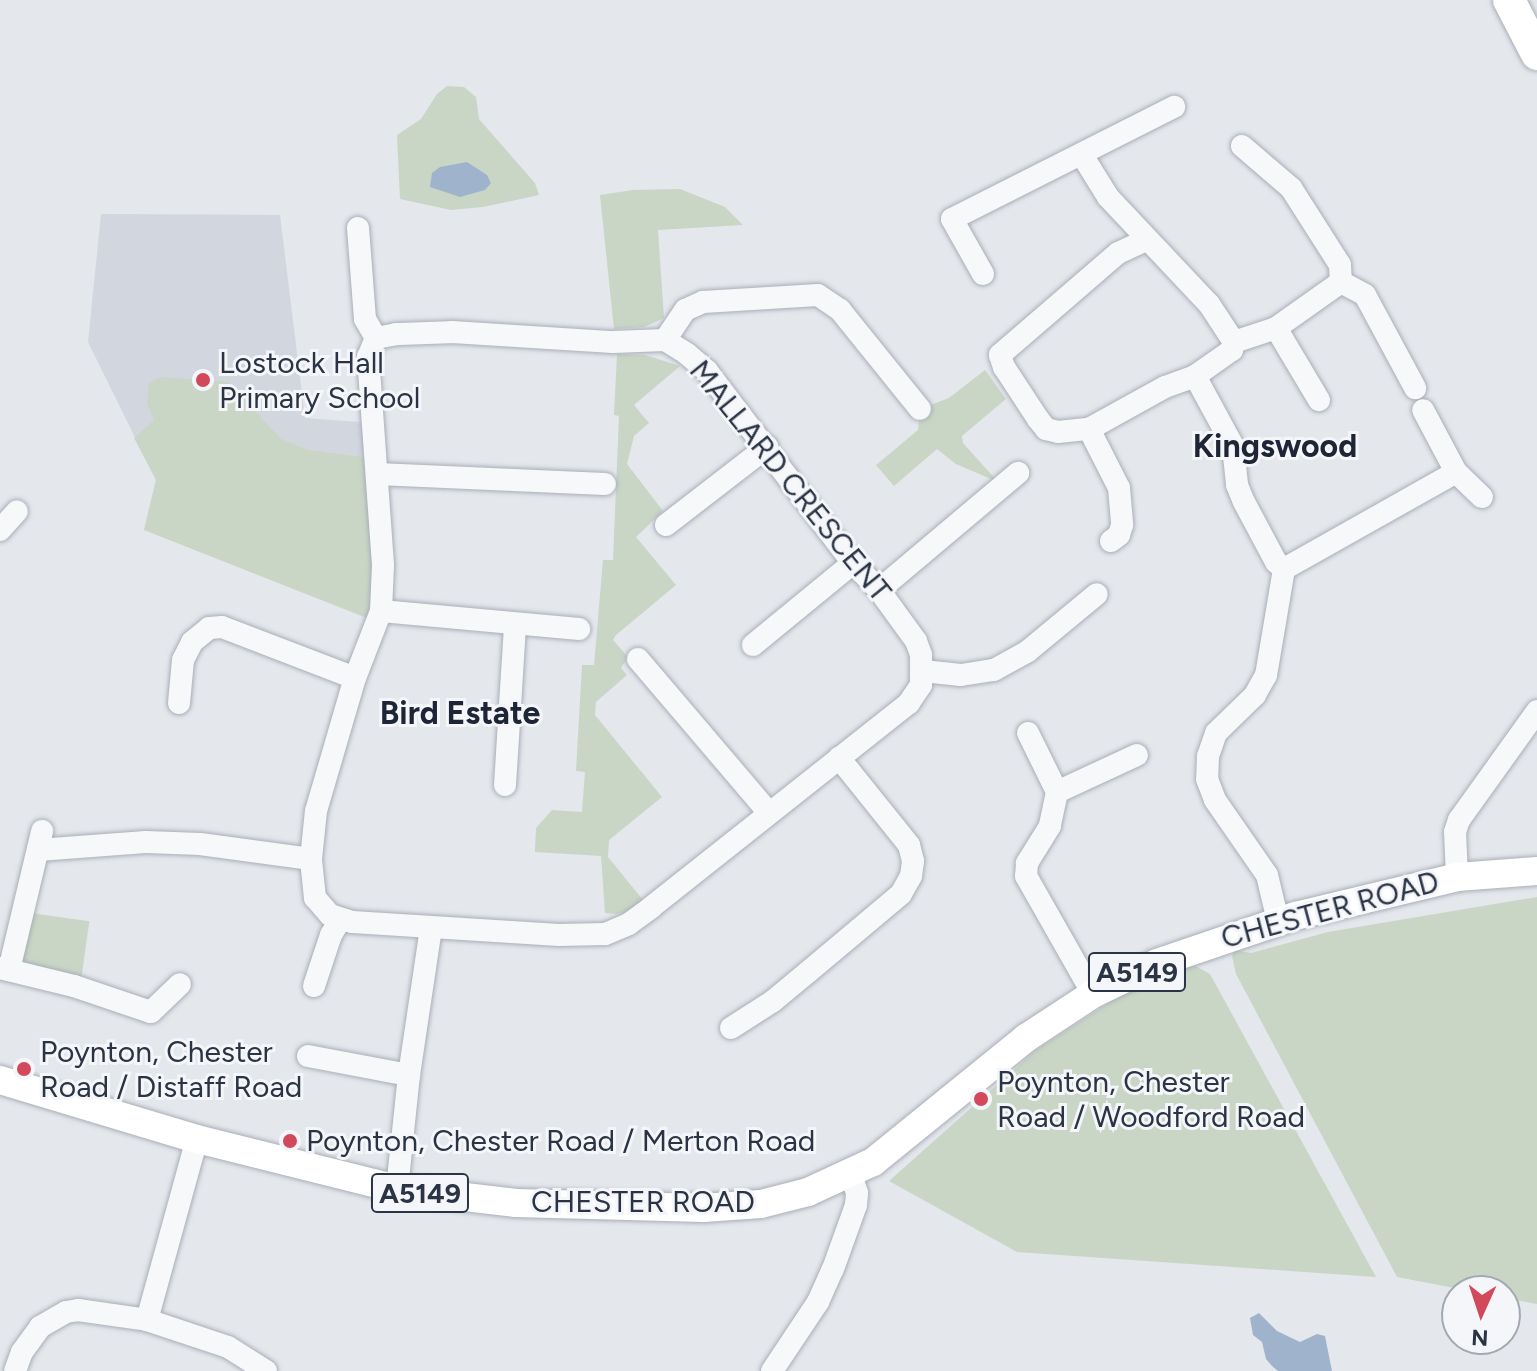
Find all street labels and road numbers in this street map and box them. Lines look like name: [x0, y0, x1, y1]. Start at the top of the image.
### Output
street label: MALLARD CRESCENT: [682, 353, 898, 609]
street label: CHESTER ROAD: [1217, 864, 1443, 956]
road number: A5149: [1087, 948, 1187, 996]
road number: A5149: [370, 1169, 470, 1217]
street label: CHESTER ROAD: [531, 1184, 755, 1220]

